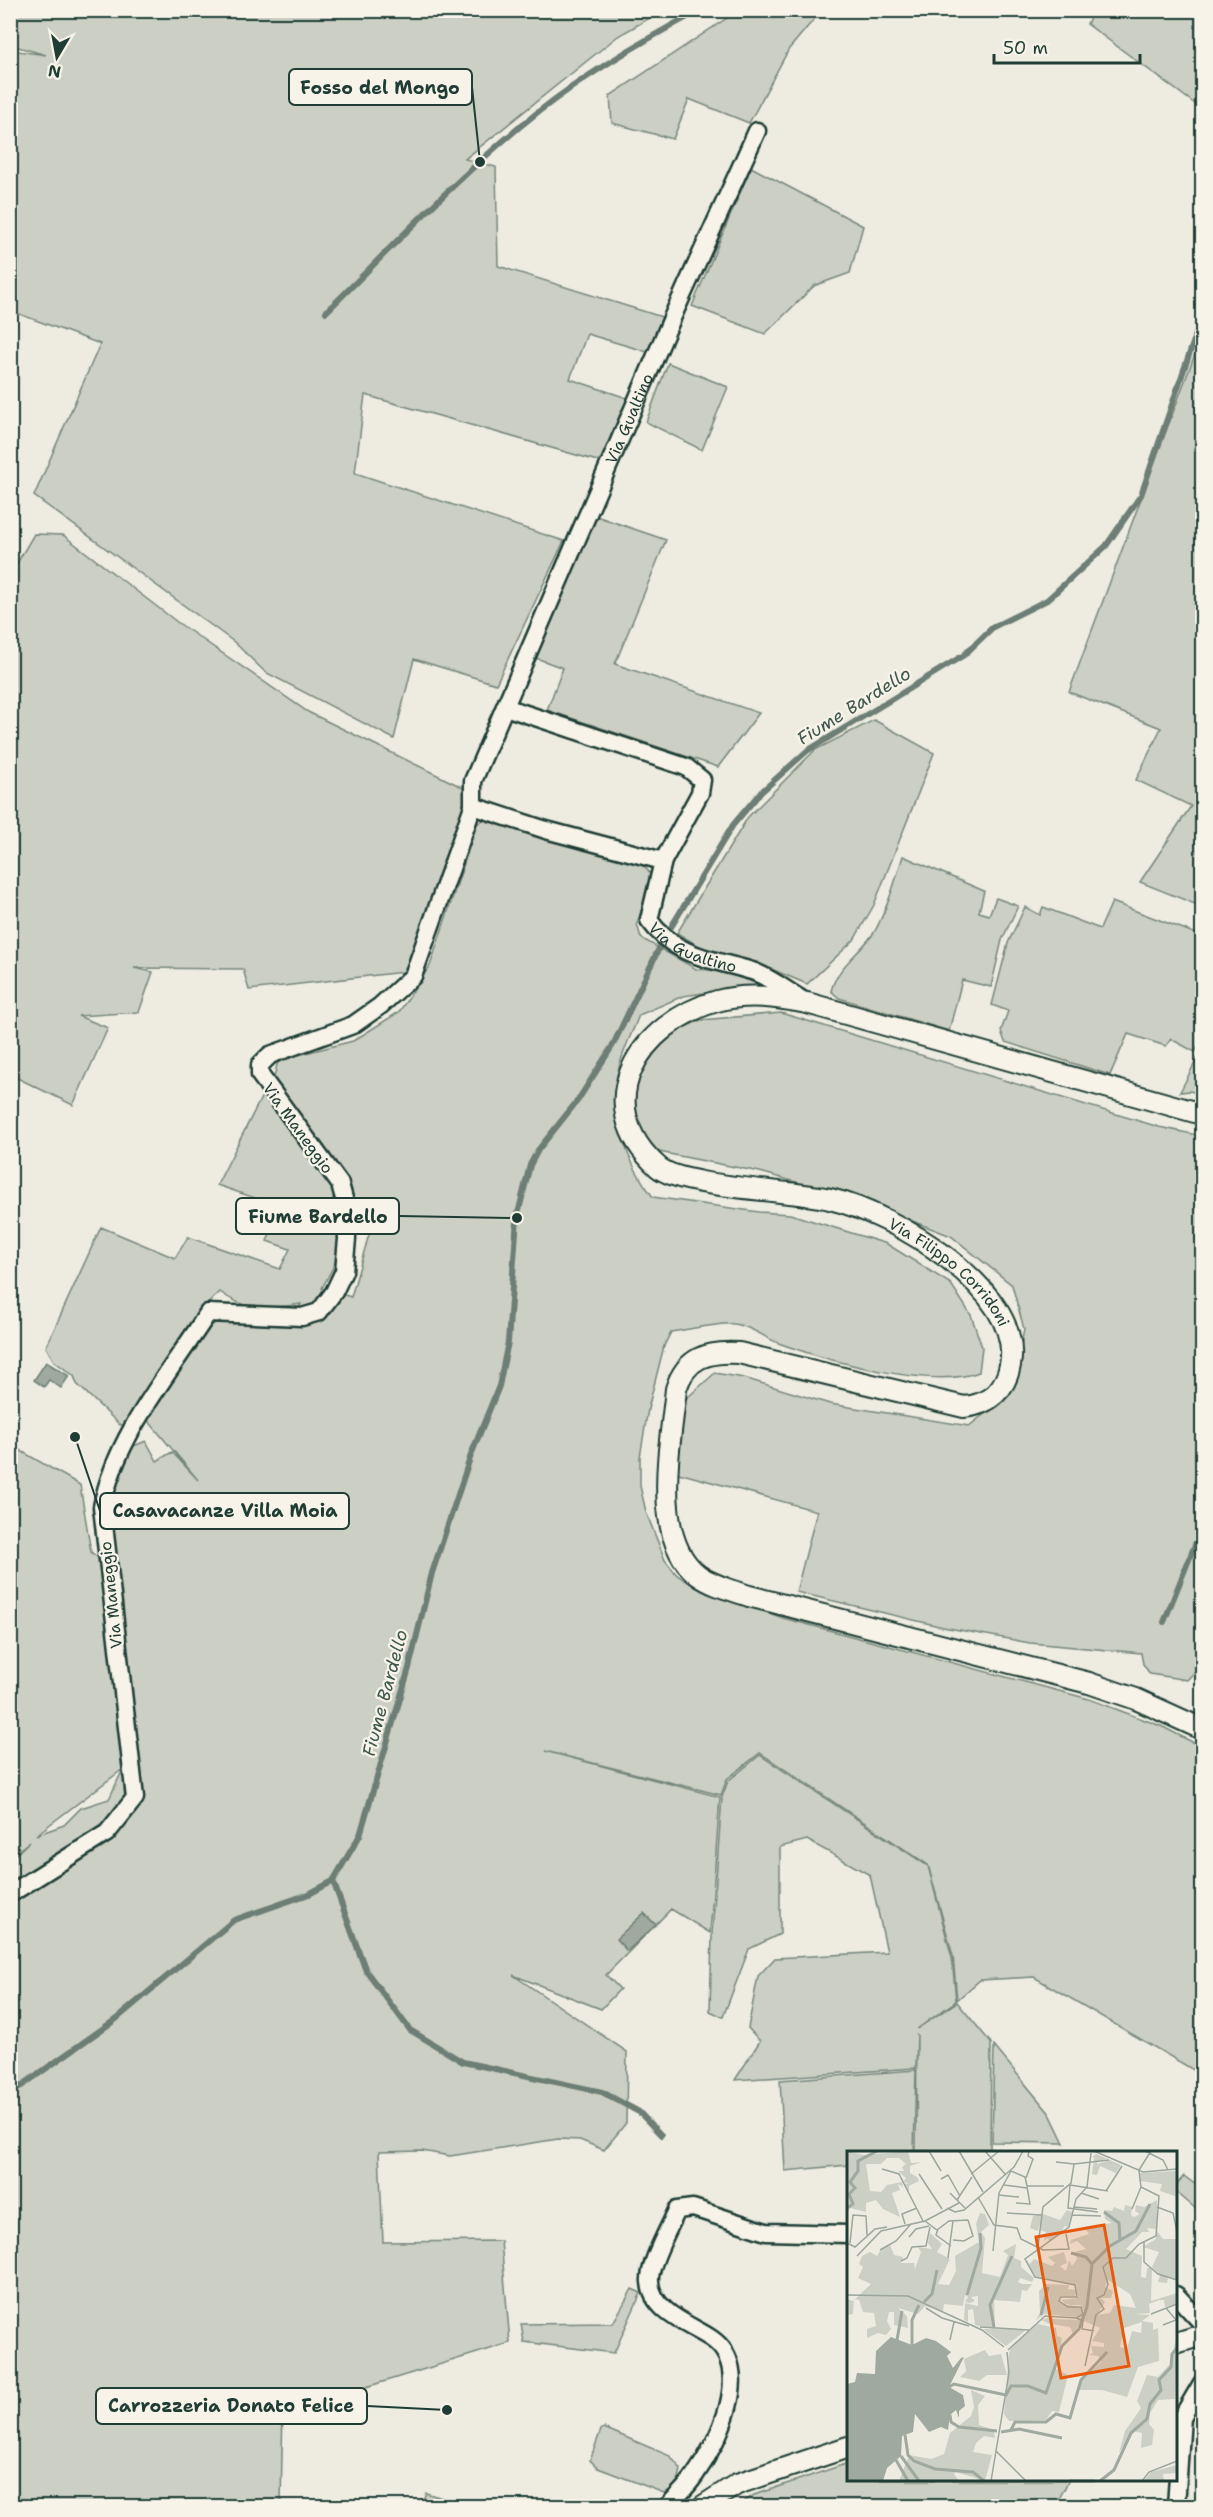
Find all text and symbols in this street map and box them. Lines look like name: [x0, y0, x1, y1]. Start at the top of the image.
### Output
north arrow: [27, 27, 87, 87]
scale bar: [994, 27, 1140, 65]
text: 50 m: [1003, 36, 1048, 60]
text: N: [46, 60, 63, 83]
callout: Fosso del Mongo: [289, 69, 472, 105]
text: Fosso del Mongo: [300, 76, 460, 100]
street label: Via Gualtino: [600, 370, 658, 467]
water label: Fiume Bardello: [792, 661, 916, 751]
street label: Via Gualtino: [644, 917, 739, 977]
street label: Via Maneggio: [258, 1078, 338, 1178]
callout: Fiume Bardello: [236, 1198, 399, 1234]
text: Fiume Bardello: [248, 1205, 388, 1229]
street label: Via Filippo Corridoni: [885, 1213, 1015, 1330]
callout: Casavacanze Villa Moia: [100, 1493, 349, 1529]
text: Casavacanze Villa Moia: [113, 1499, 338, 1523]
street label: Via Maneggio: [95, 1540, 127, 1650]
water label: Fiume Bardello: [357, 1627, 413, 1759]
inset map: [847, 2151, 1177, 2481]
callout: Carrozzeria Donato Felice: [96, 2388, 367, 2424]
text: Carrozzeria Donato Felice: [108, 2394, 354, 2418]

